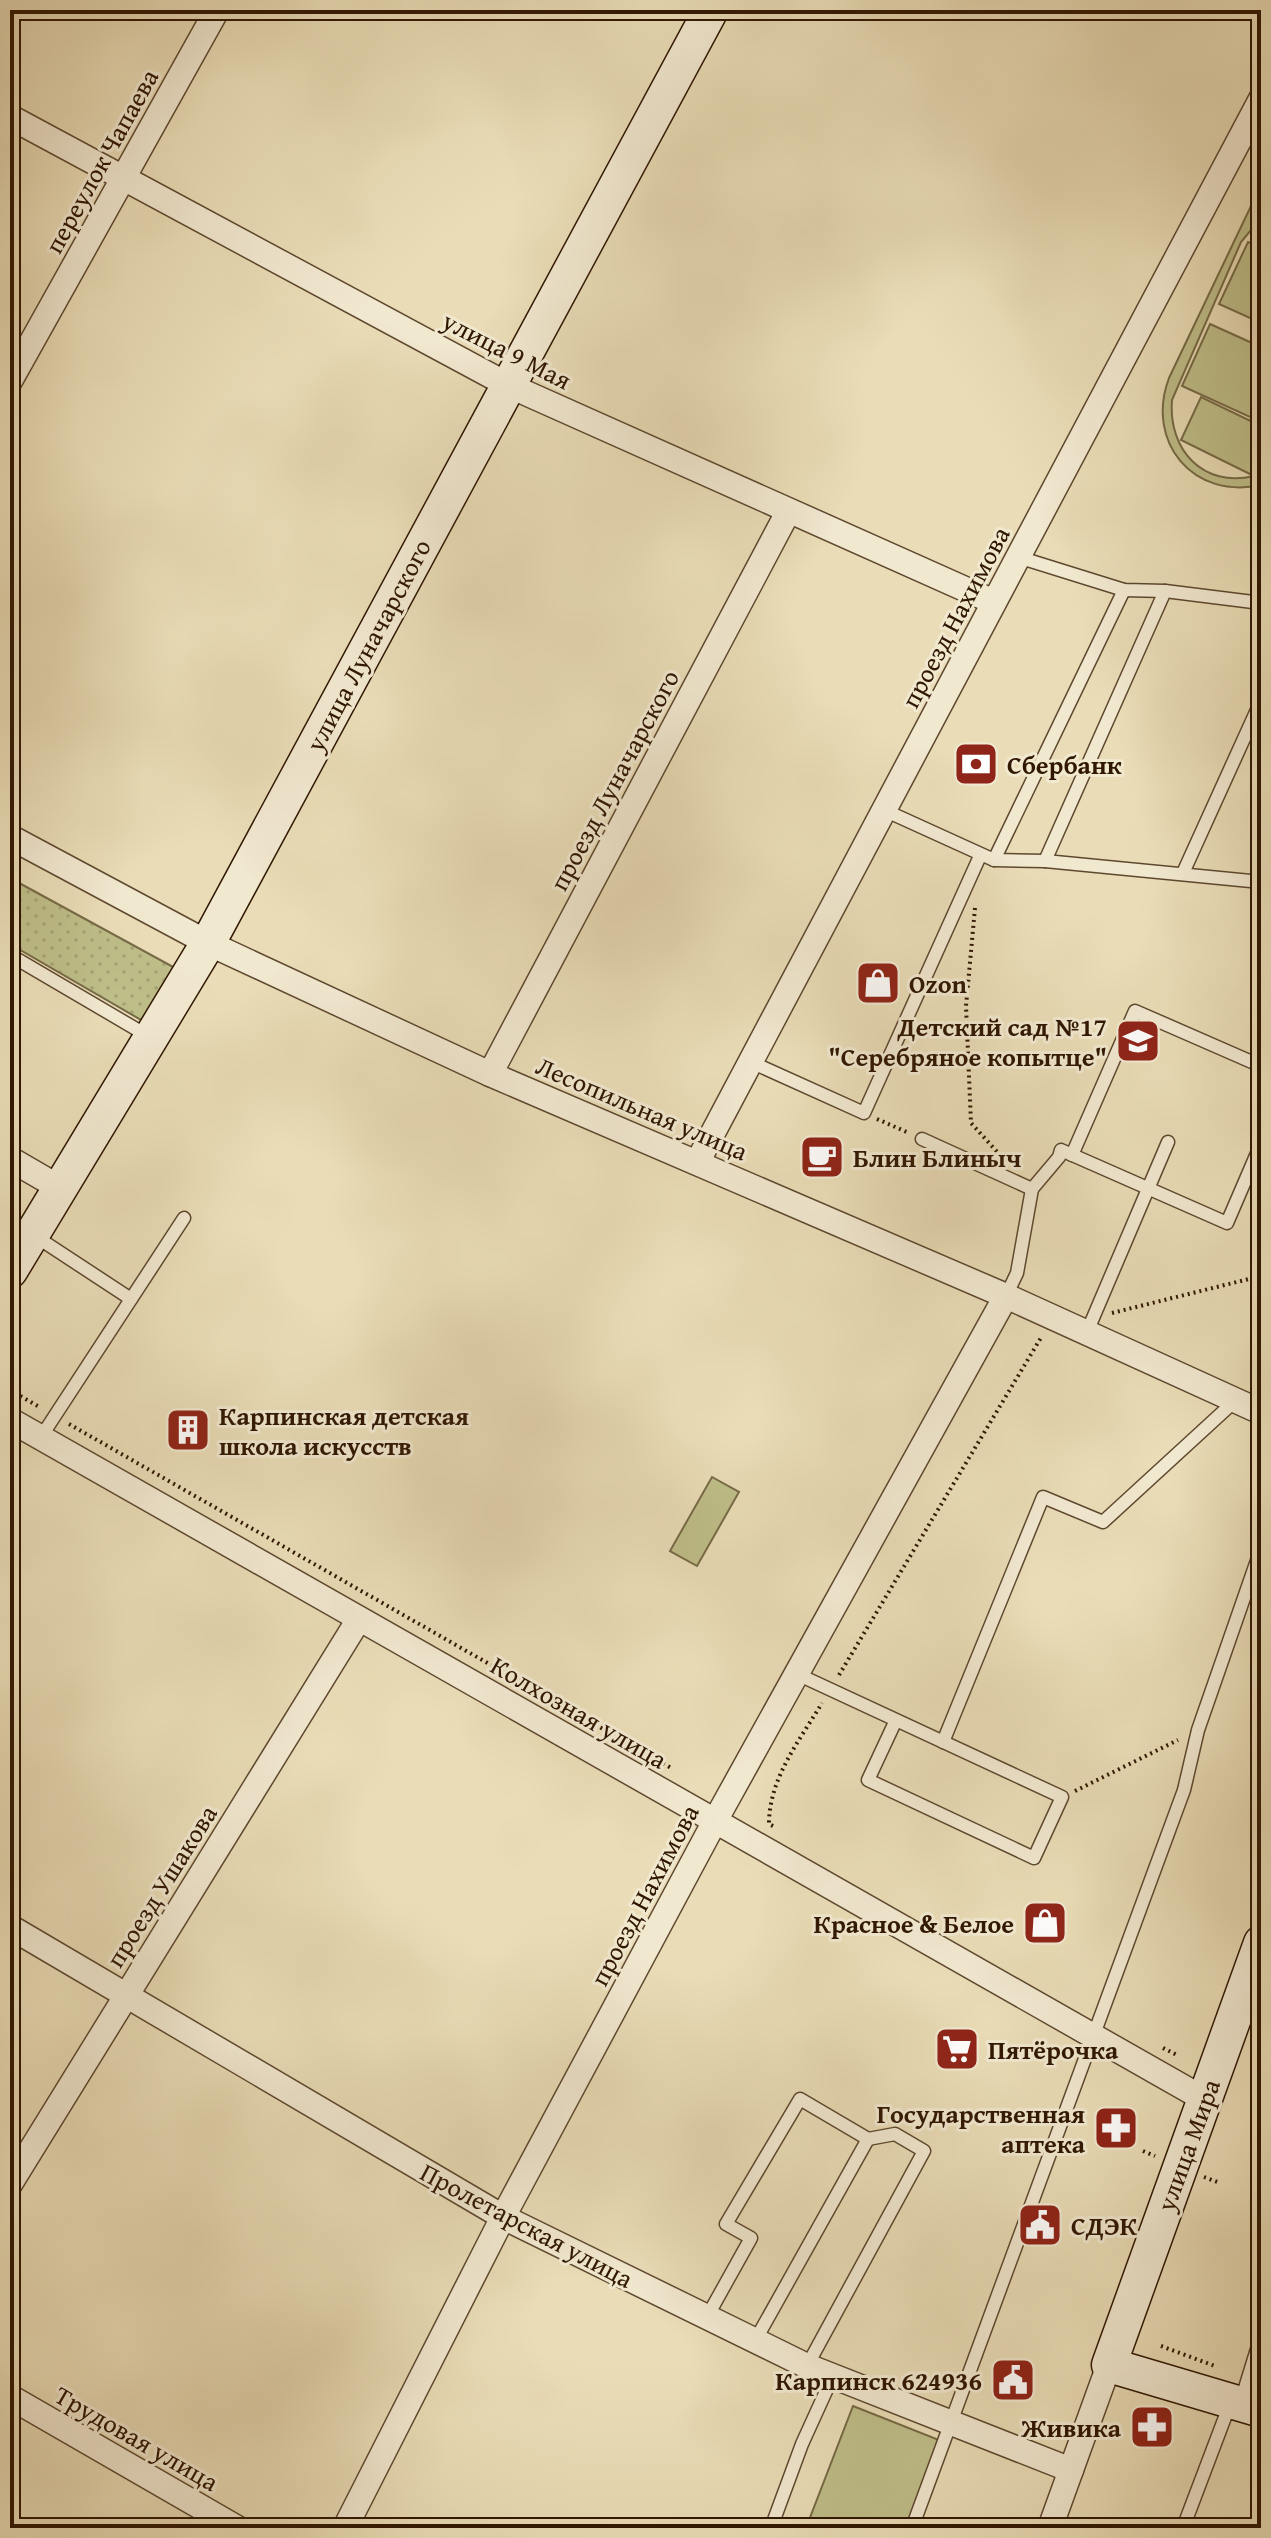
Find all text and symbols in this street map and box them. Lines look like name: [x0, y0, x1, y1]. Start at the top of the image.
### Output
street label: переулок Чапаева: [34, 61, 168, 260]
street label: улица 9 Мая: [435, 300, 578, 399]
street label: проезд Нахимова: [891, 519, 1020, 715]
street label: улица Луначарского: [295, 532, 441, 759]
street label: проезд Луначарского: [539, 662, 689, 898]
bank icon: Сбербанк: [952, 740, 1000, 788]
place label: Сбербанк: [1007, 745, 1122, 784]
shop icon: Ozon: [854, 959, 902, 1007]
place label: Ozon: [909, 964, 968, 1003]
place label: Детский сад №17 "Серебряное копытце": [828, 1007, 1107, 1076]
school or university icon: Детский сад №17 "Серебряное копытце": [1114, 1017, 1162, 1065]
street label: Лесопильная улица: [530, 1046, 755, 1170]
cafe icon: Блин Блиныч: [798, 1133, 846, 1181]
place label: Блин Блиныч: [853, 1138, 1021, 1177]
place label: Карпинская детская школа искусств: [219, 1396, 469, 1465]
building icon: Карпинская детская школа искусств: [164, 1406, 212, 1454]
street label: Колхозная улица: [484, 1646, 675, 1779]
street label: проезд Ушакова: [95, 1797, 227, 1975]
street label: проезд Нахимова: [580, 1797, 709, 1993]
shop icon: Красное & Белое: [1021, 1899, 1069, 1947]
place label: Красное & Белое: [814, 1904, 1014, 1943]
supermarket icon: Пятёрочка: [933, 2025, 981, 2073]
place label: Пятёрочка: [988, 2030, 1119, 2069]
street label: улица Мира: [1146, 2073, 1230, 2218]
place label: Государственная аптека: [877, 2094, 1086, 2163]
pharmacy icon: Государственная аптека: [1092, 2104, 1140, 2152]
street label: Пролетарская улица: [414, 2152, 641, 2298]
public building icon: СДЭК: [1016, 2201, 1064, 2249]
place label: СДЭК: [1071, 2206, 1138, 2245]
public building icon: Карпинск 624936: [989, 2356, 1037, 2404]
place label: Карпинск 624936: [775, 2361, 982, 2400]
street label: Трудовая улица: [48, 2375, 227, 2501]
pharmacy icon: Живика: [1128, 2403, 1176, 2451]
place label: Живика: [1020, 2408, 1122, 2447]

